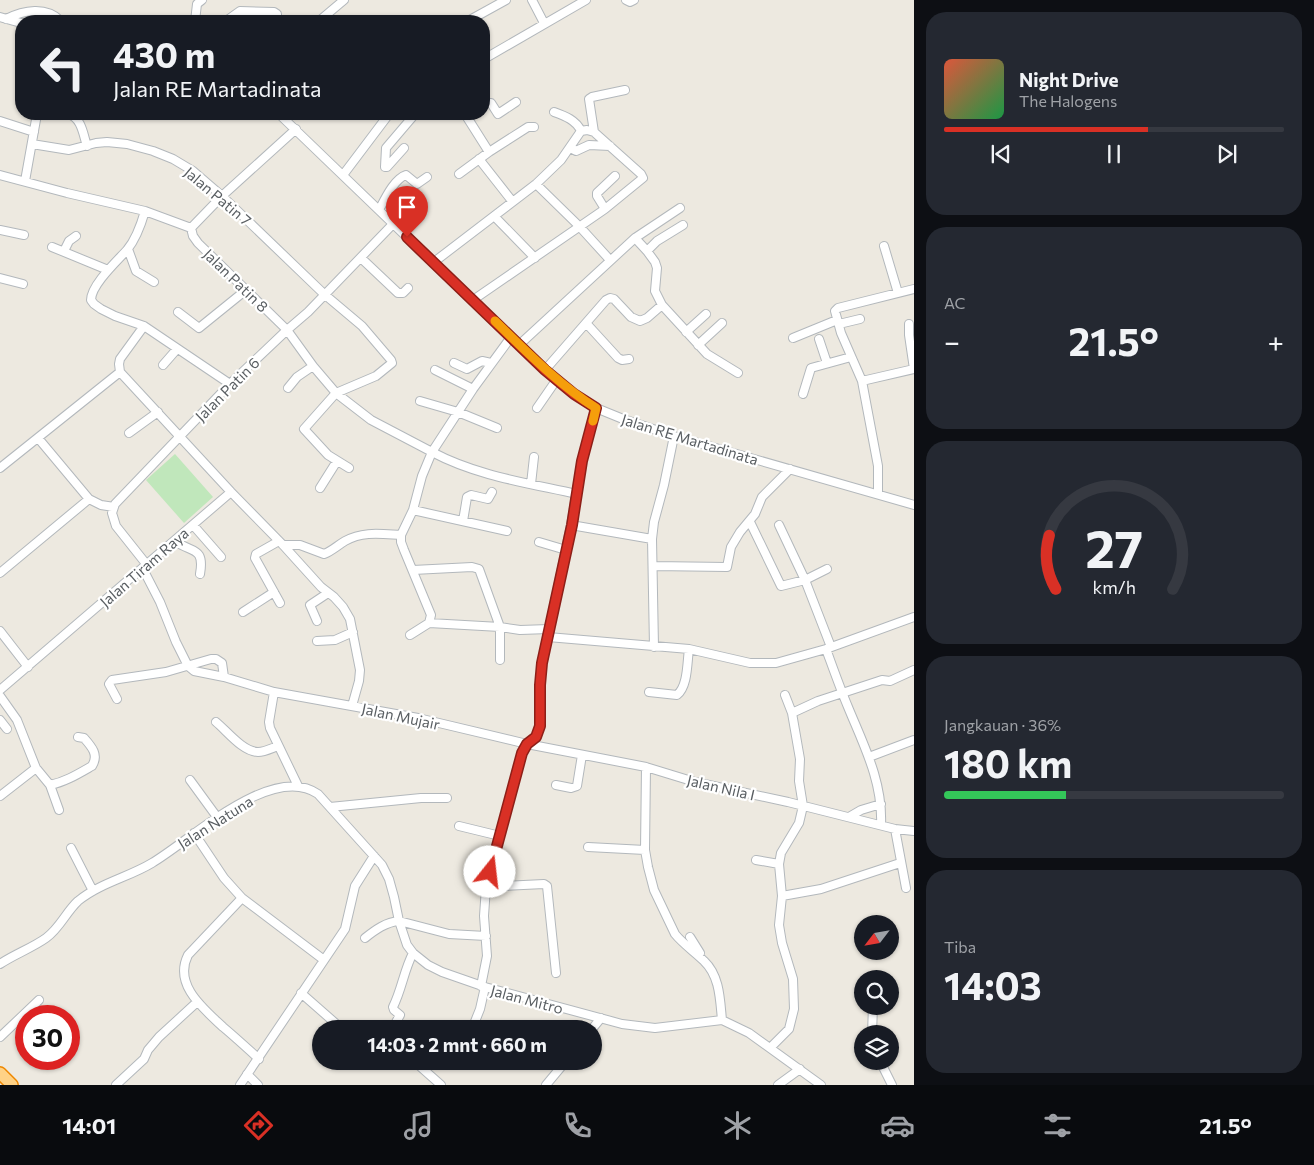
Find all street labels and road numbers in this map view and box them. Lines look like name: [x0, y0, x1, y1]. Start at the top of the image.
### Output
street label: Jalan Patin 7: [181, 163, 255, 229]
street label: Jalan Patin 8: [200, 245, 272, 315]
street label: Jalan Patin 6: [191, 353, 263, 425]
street label: Jalan RE Martadinata: [619, 410, 761, 468]
street label: Jalan Tiram Raya: [96, 524, 192, 610]
street label: Jalan Mujair: [360, 699, 442, 733]
street label: Jalan Nila I: [685, 770, 757, 804]
street label: Jalan Natuna: [174, 792, 256, 852]
street label: Jalan Mitro: [489, 981, 565, 1017]

